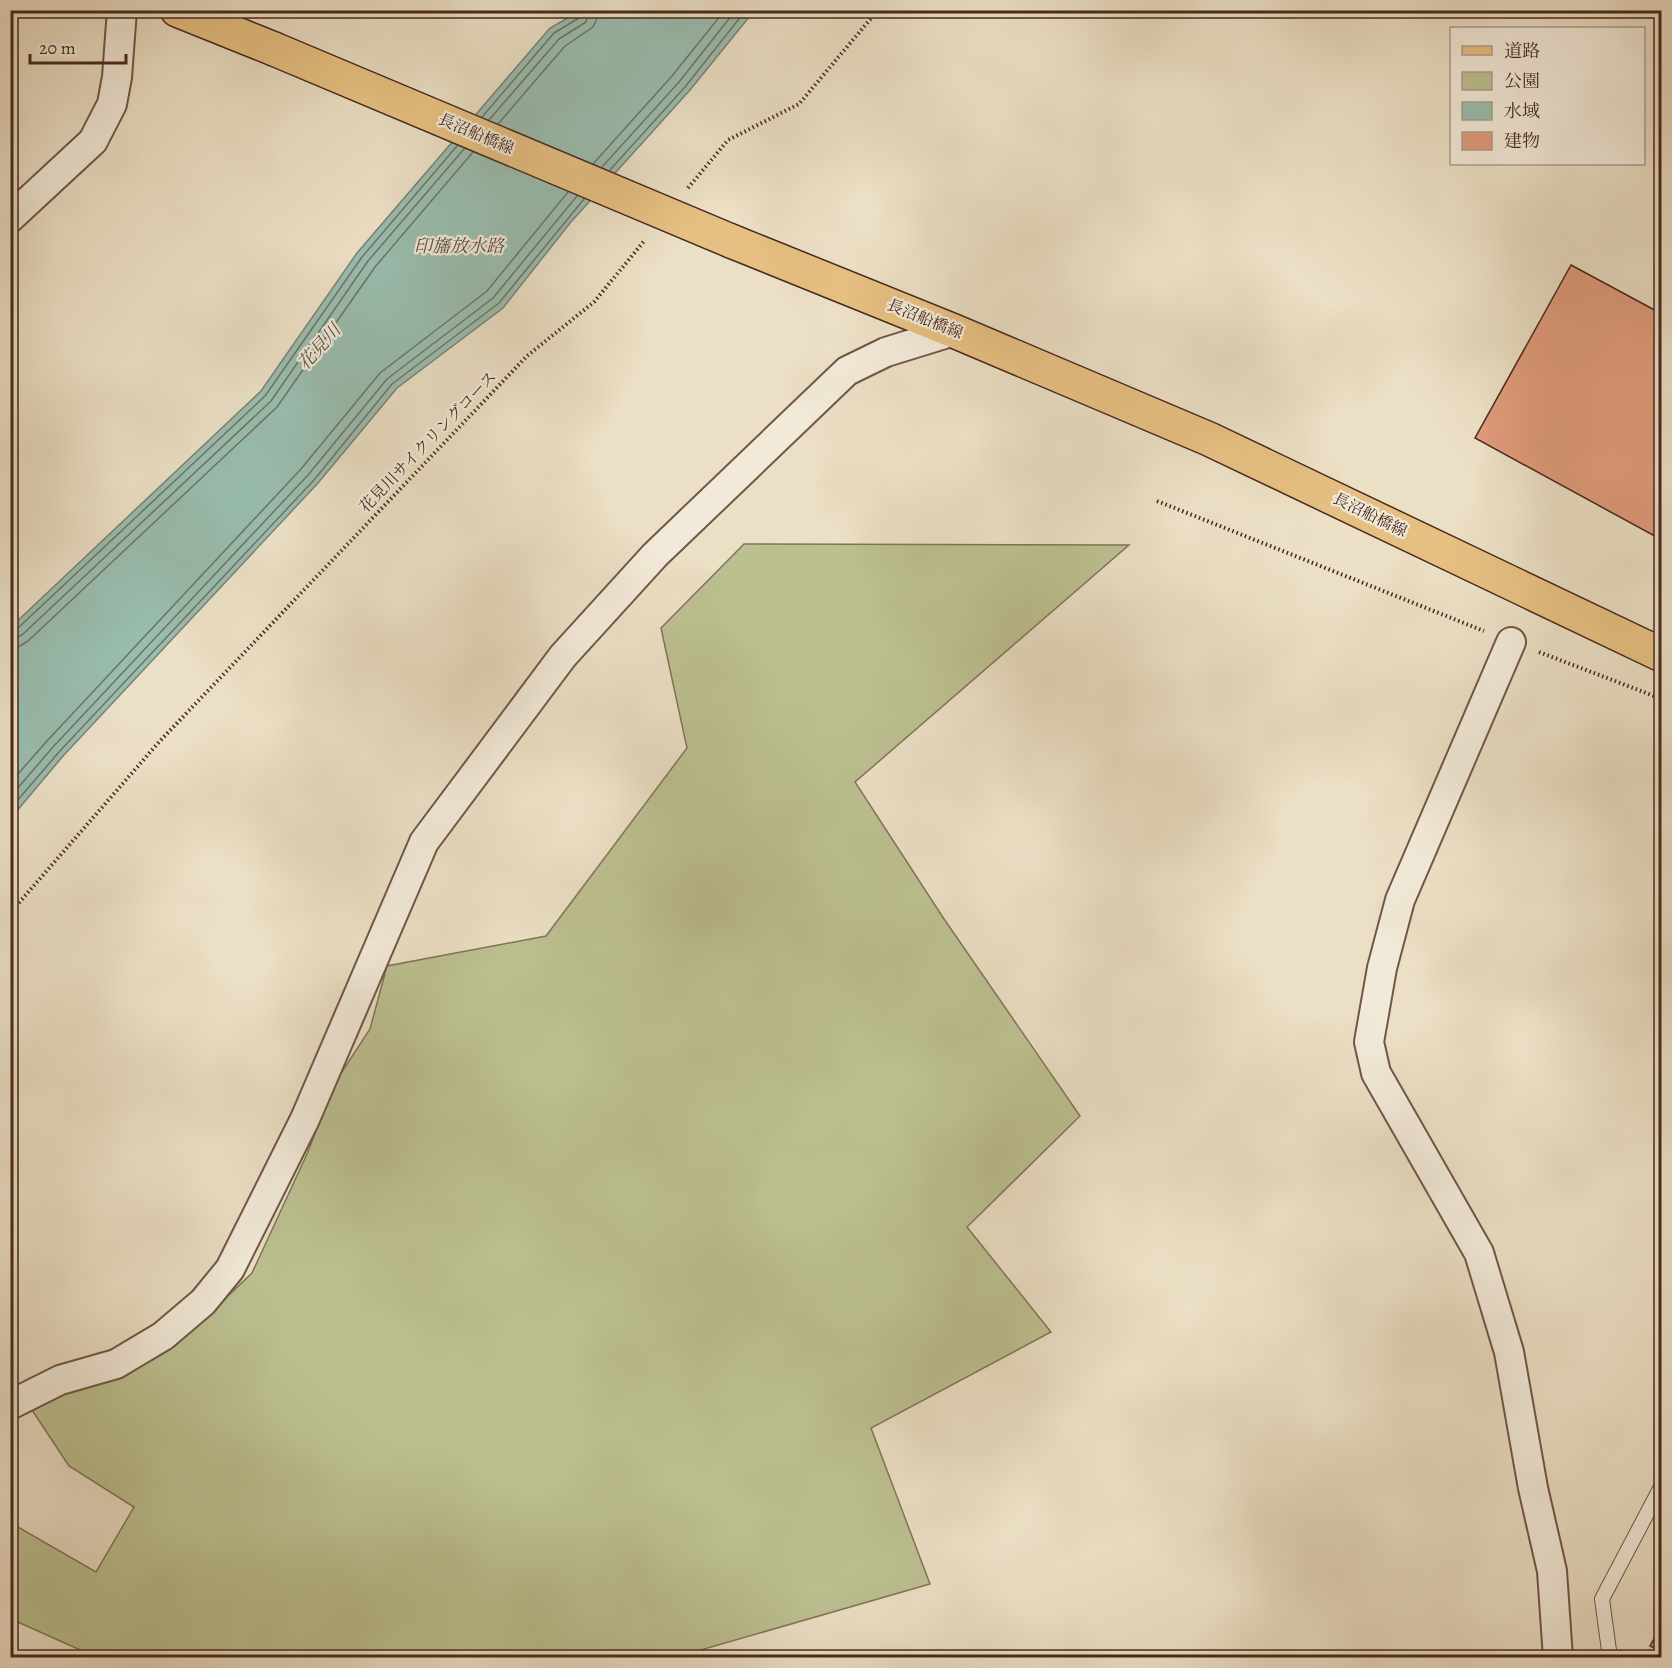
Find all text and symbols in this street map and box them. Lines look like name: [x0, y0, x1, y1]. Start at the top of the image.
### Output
scale bar: [30, 27, 126, 65]
legend: [1450, 27, 1645, 165]
text: 20 m: [39, 36, 76, 60]
text: 道路: [1504, 39, 1540, 63]
text: 公園: [1504, 69, 1540, 93]
text: 水域: [1504, 99, 1540, 123]
street label: 長沼船橋線: [435, 108, 517, 160]
text: 建物: [1504, 129, 1540, 153]
water label: 印旛放水路: [414, 234, 506, 258]
street label: 長沼船橋線: [884, 294, 966, 344]
water label: 花見川: [292, 317, 347, 375]
street label: 花見川サイクリングコース: [354, 366, 502, 518]
street label: 長沼船橋線: [1329, 488, 1411, 542]

